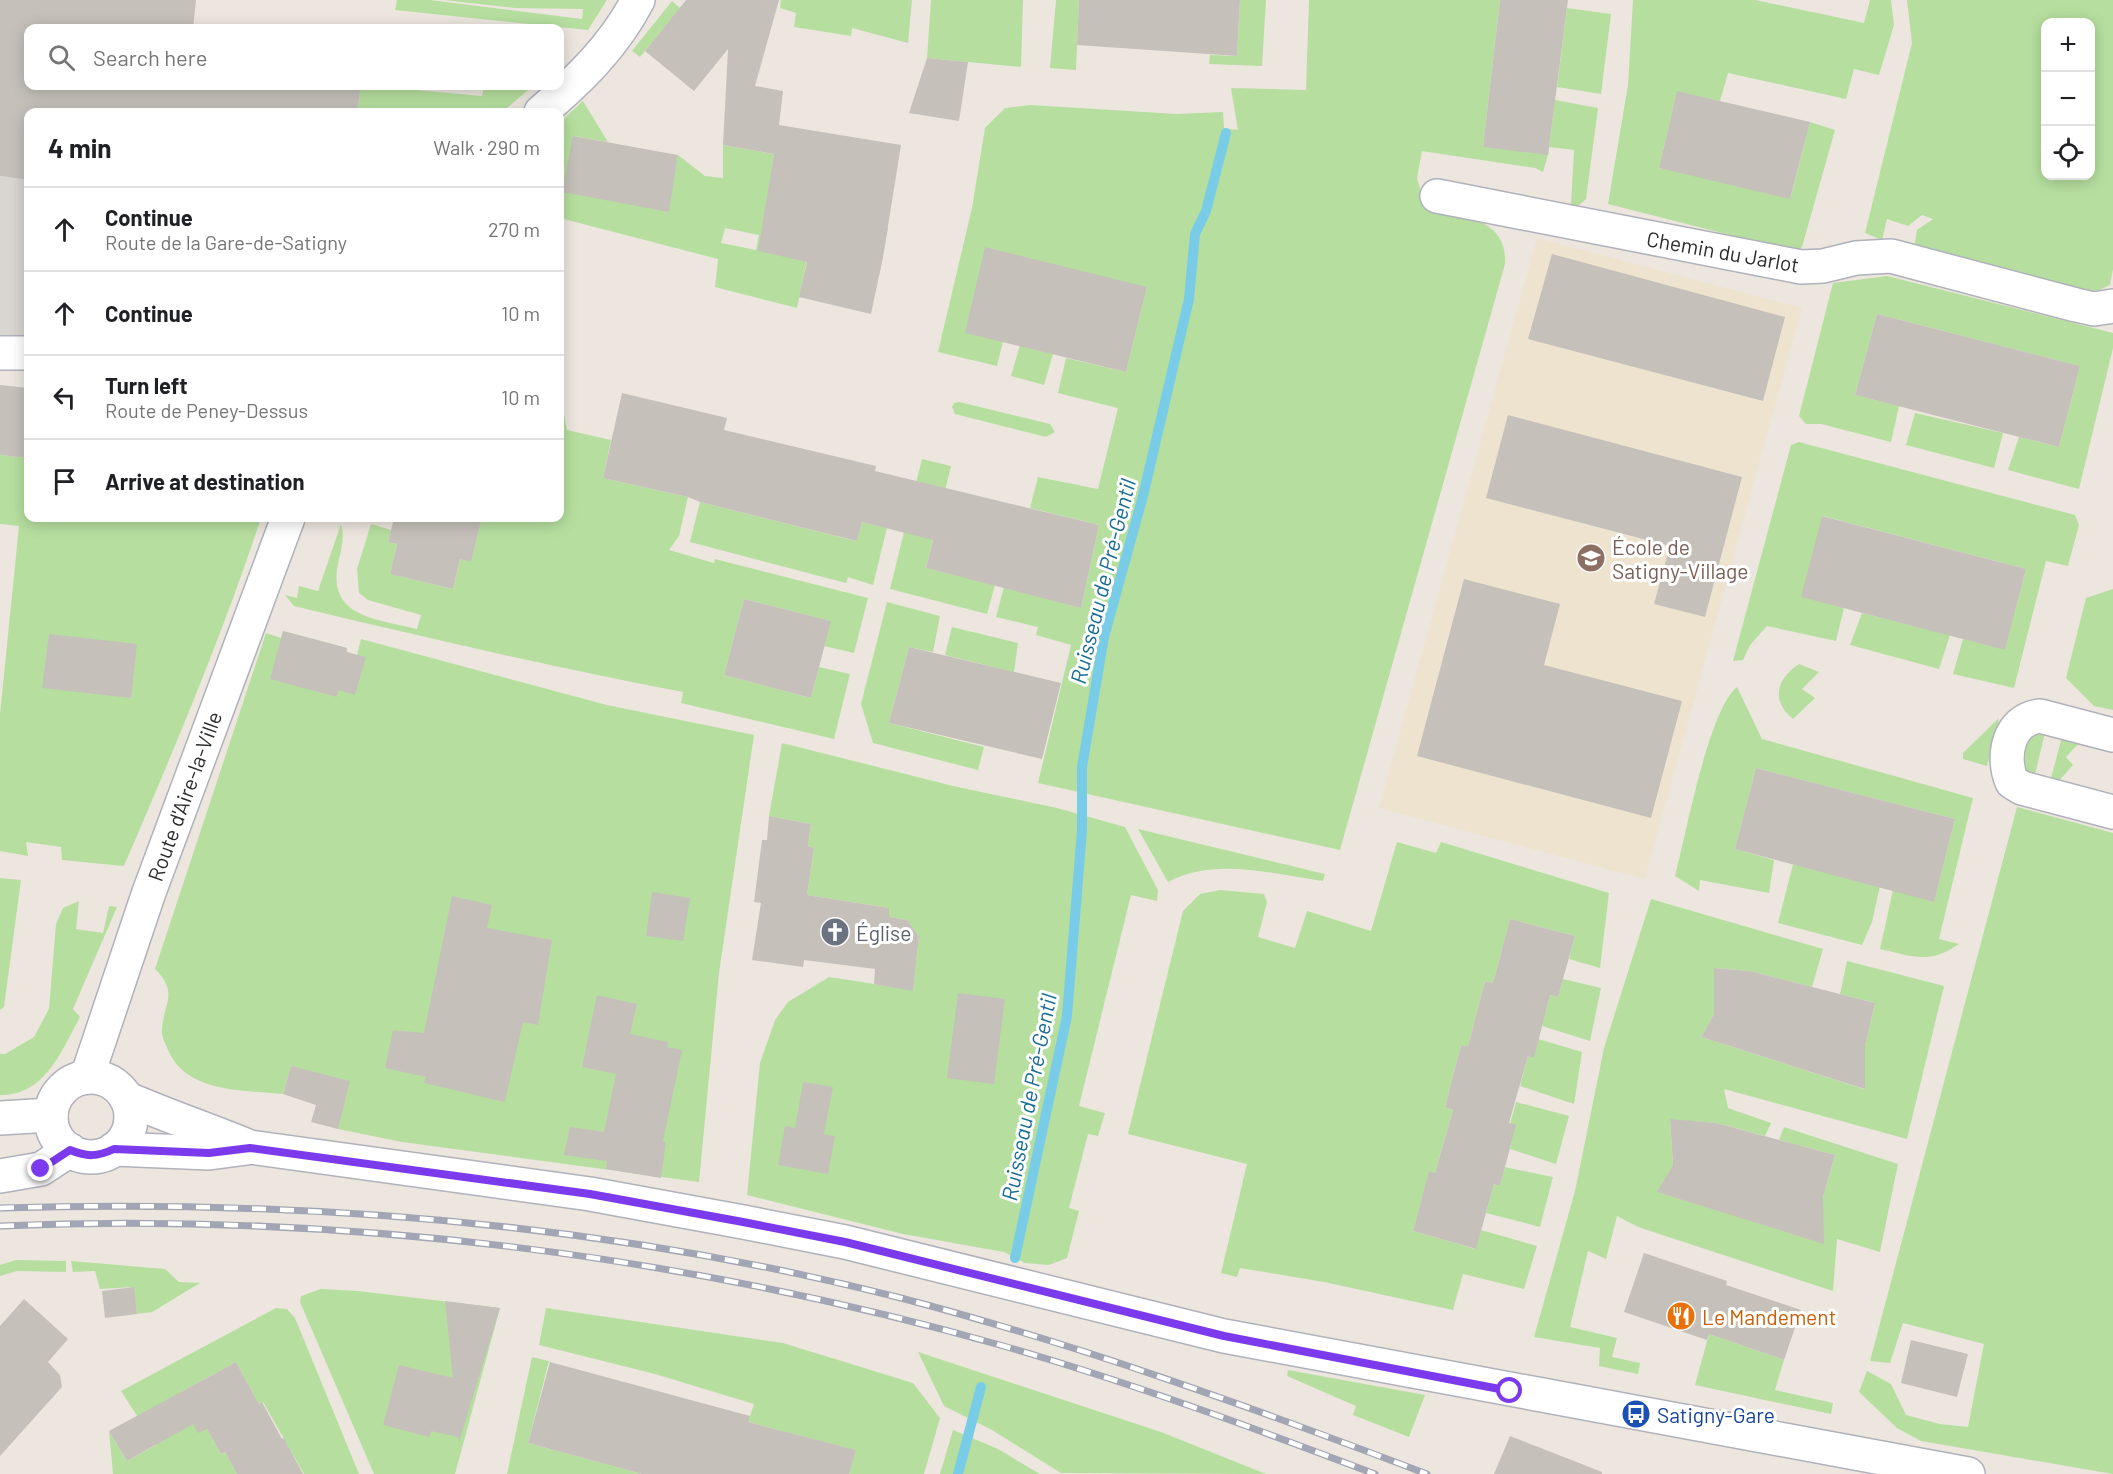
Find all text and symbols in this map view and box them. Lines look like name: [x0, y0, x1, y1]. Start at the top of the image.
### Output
map controls: [2041, 18, 2095, 180]
button: +: [2041, 18, 2095, 72]
search box: [24, 24, 564, 90]
icon: search: [45, 41, 78, 74]
text: Search here: [93, 44, 207, 70]
button: −: [2041, 72, 2095, 126]
button: locate: [2041, 126, 2095, 180]
text: 4 min: [48, 132, 112, 163]
text: Walk · 290 m: [433, 135, 540, 159]
text: Continue: [105, 204, 193, 230]
icon: ahead: [48, 213, 81, 246]
text: 270 m: [488, 217, 540, 241]
street label: Chemin du Jarlot: [1645, 225, 1801, 277]
text: Route de la Gare-de-Satigny: [105, 230, 347, 254]
icon: ahead: [48, 297, 81, 330]
text: Continue: [105, 300, 193, 326]
text: 10 m: [501, 301, 540, 325]
text: Turn left: [105, 372, 188, 398]
icon: left: [48, 381, 81, 414]
text: 10 m: [501, 385, 540, 409]
text: Route de Peney-Dessus: [105, 398, 308, 422]
icon: arrive: [48, 465, 81, 498]
text: Arrive at destination: [105, 468, 304, 494]
water label: Ruisseau de Pré-Gentil: [1064, 476, 1140, 686]
place label: École de Satigny-Village: [1612, 534, 1748, 583]
school or university icon: École de Satigny-Village: [1575, 542, 1607, 574]
street label: Route d'Aire-la-Ville: [142, 708, 226, 884]
church icon: Église: [819, 916, 851, 948]
place label: Église: [856, 920, 911, 945]
water label: Ruisseau de Pré-Gentil: [995, 991, 1061, 1203]
route end: [27, 1155, 53, 1181]
restaurant icon: Le Mandement: [1665, 1300, 1697, 1332]
place label: Le Mandement: [1702, 1304, 1836, 1329]
route start: [1496, 1377, 1522, 1403]
bus stop icon: Satigny-Gare: [1620, 1398, 1652, 1430]
place label: Satigny-Gare: [1657, 1402, 1775, 1427]

